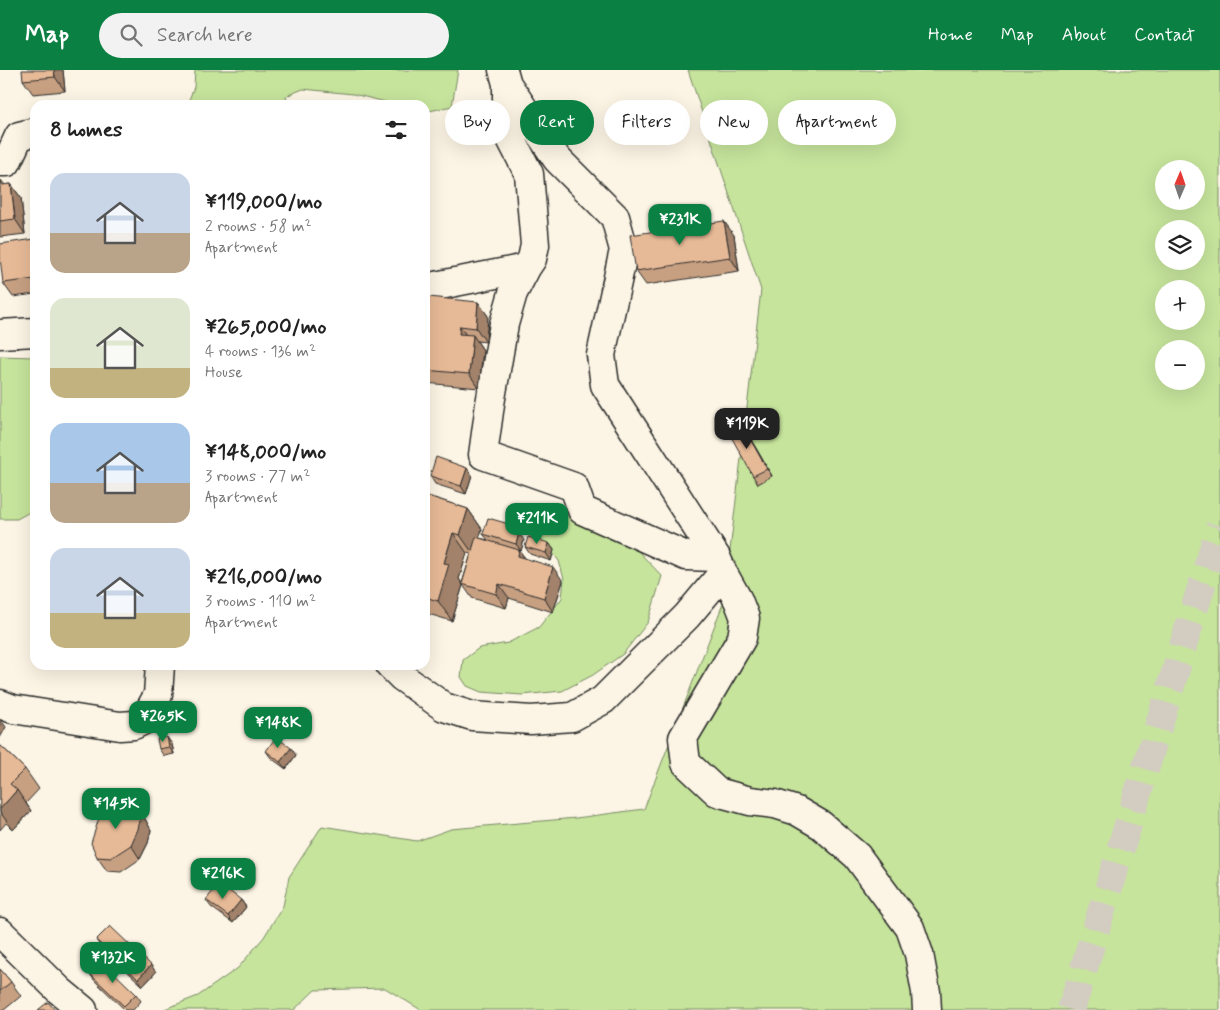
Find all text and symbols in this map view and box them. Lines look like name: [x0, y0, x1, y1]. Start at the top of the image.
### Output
search box: [99, 13, 449, 58]
text: Map: [25, 20, 69, 51]
icon: search: [117, 21, 145, 49]
text: Search here: [157, 23, 253, 48]
text: Home: [928, 23, 973, 47]
text: Map: [1001, 23, 1034, 47]
text: About: [1062, 23, 1106, 47]
text: Contact: [1134, 23, 1195, 47]
chip: Buy: [445, 100, 510, 145]
chip: Rent: [520, 100, 594, 145]
chip: Filters: [604, 100, 690, 145]
chip: New: [700, 100, 768, 145]
chip: Apartment: [778, 100, 896, 145]
text: 8 homes: [50, 116, 122, 144]
icon: filters: [382, 116, 410, 144]
north arrow: [1155, 160, 1205, 210]
map controls: [1155, 160, 1205, 390]
text: ¥119,000/mo: [205, 188, 322, 216]
icon: home: [90, 193, 150, 253]
pin: ¥231K: [645, 204, 715, 246]
text: ¥231K: [659, 209, 701, 230]
text: 2 rooms · 58 m²: [205, 216, 311, 237]
button: layers: [1155, 220, 1205, 270]
text: Apartment: [205, 237, 278, 258]
button: +: [1155, 280, 1205, 330]
text: ¥265,000/mo: [205, 313, 326, 341]
icon: home: [90, 318, 150, 378]
button: −: [1155, 340, 1205, 390]
text: 4 rooms · 136 m²: [205, 341, 316, 362]
text: House: [205, 362, 243, 383]
pin: ¥119K: [712, 408, 782, 450]
text: ¥119K: [726, 413, 768, 434]
text: ¥148,000/mo: [205, 438, 326, 466]
icon: home: [90, 443, 150, 503]
text: 3 rooms · 77 m²: [205, 466, 310, 487]
text: Apartment: [205, 487, 278, 508]
pin: ¥211K: [502, 502, 572, 545]
text: ¥211K: [516, 508, 558, 529]
text: ¥216,000/mo: [205, 563, 322, 591]
icon: home: [90, 568, 150, 628]
text: 3 rooms · 110 m²: [205, 591, 316, 612]
text: Apartment: [205, 612, 278, 633]
pin: ¥265K: [128, 700, 198, 743]
text: ¥265K: [140, 706, 186, 727]
pin: ¥148K: [243, 706, 313, 749]
text: ¥148K: [255, 712, 301, 733]
pin: ¥145K: [81, 788, 151, 830]
text: ¥145K: [93, 793, 139, 814]
pin: ¥216K: [188, 858, 258, 900]
text: ¥216K: [202, 863, 244, 884]
pin: ¥132K: [78, 942, 148, 984]
text: ¥132K: [91, 947, 135, 968]

